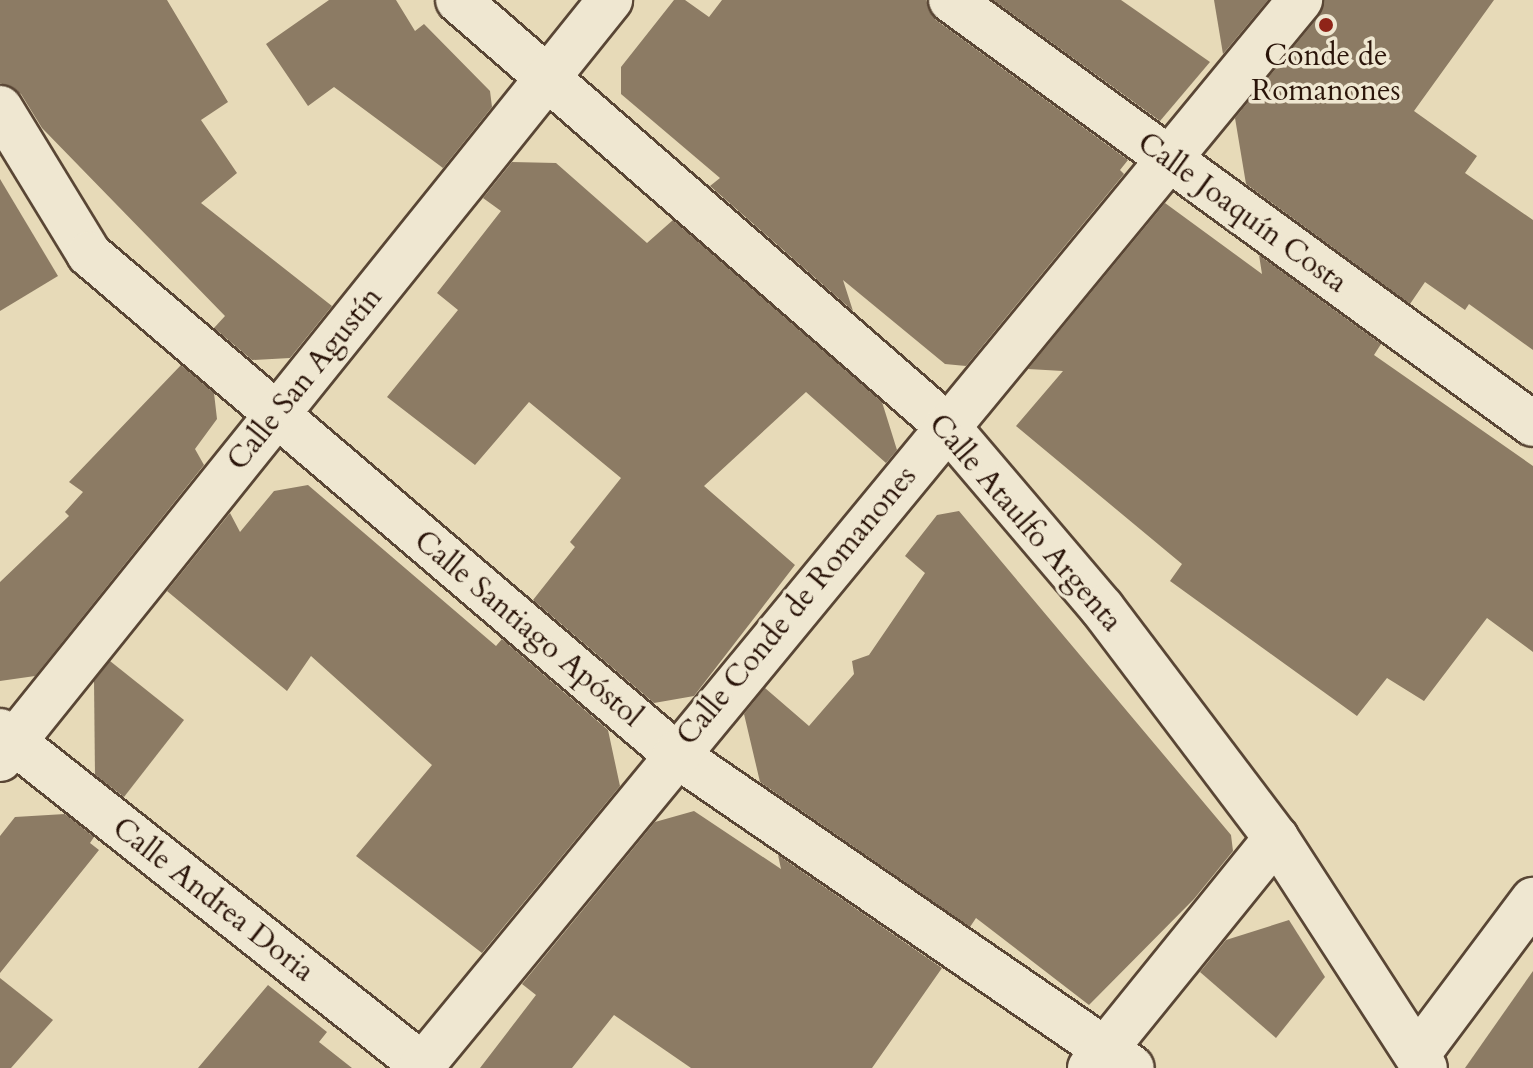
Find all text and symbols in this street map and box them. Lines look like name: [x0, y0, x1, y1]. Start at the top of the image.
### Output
marker: Conde de Romanones: [1317, 16, 1335, 34]
place label: Conde de Romanones: [1251, 38, 1401, 108]
street label: Calle Joaquín Costa: [1130, 125, 1354, 301]
street label: Calle San Agustín: [220, 280, 390, 478]
street label: Calle Ataulfo Argenta: [921, 407, 1129, 639]
street label: Calle Conde de Romanones: [670, 459, 924, 753]
street label: Calle Santiago Apóstol: [407, 523, 649, 735]
street label: Calle Andrea Doria: [105, 810, 321, 990]

